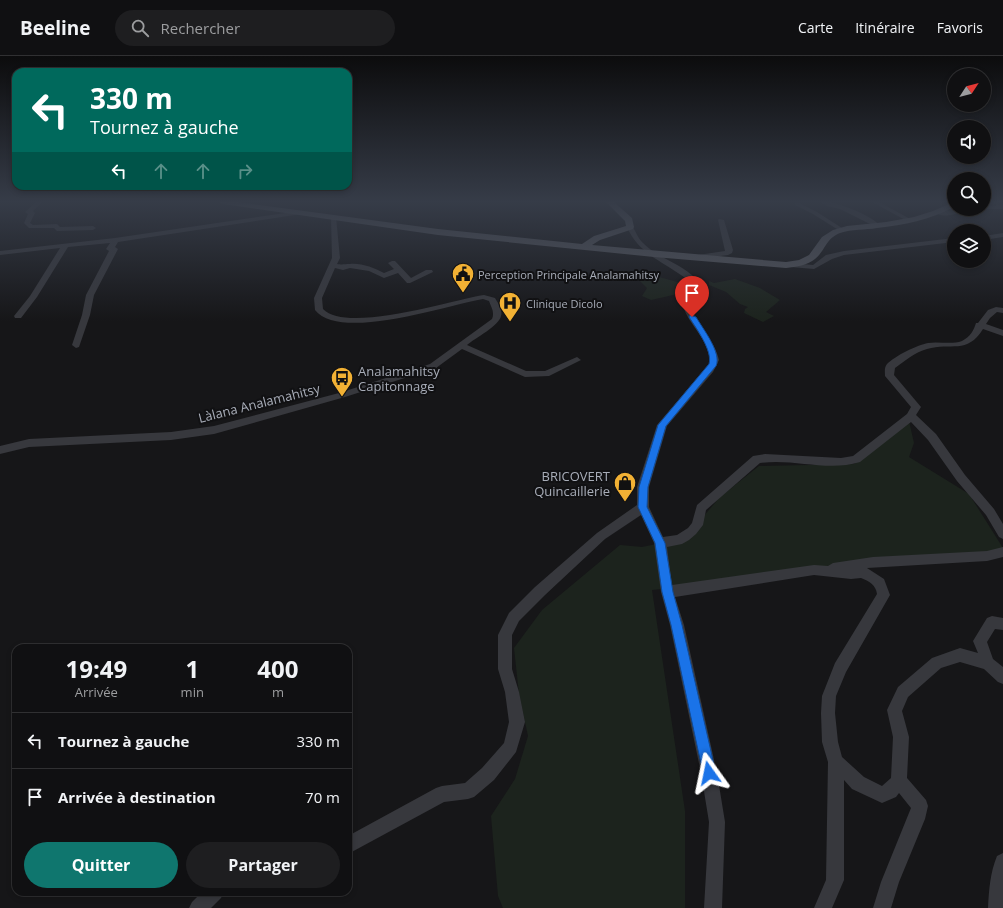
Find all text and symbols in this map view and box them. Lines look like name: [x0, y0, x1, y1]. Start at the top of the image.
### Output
search box: [115, 10, 395, 46]
text: Beeline: [20, 15, 91, 41]
icon: search: [129, 17, 151, 39]
text: Rechercher: [161, 18, 240, 38]
text: Carte: [798, 18, 833, 37]
text: Itinéraire: [855, 18, 915, 37]
text: Favoris: [937, 18, 983, 37]
north arrow: [947, 68, 991, 112]
map controls: [947, 68, 991, 268]
text: 330 m: [90, 79, 173, 117]
icon: left: [24, 84, 76, 136]
text: Tournez à gauche: [90, 115, 239, 139]
button: sound: [947, 120, 991, 164]
icon: left: [108, 160, 130, 182]
icon: ahead: [150, 160, 172, 182]
icon: ahead: [192, 160, 214, 182]
icon: right: [234, 160, 256, 182]
button: search: [947, 172, 991, 216]
button: layers: [947, 224, 991, 268]
public building icon: Perception Principale Analamahitsy: [450, 261, 476, 294]
place label: Perception Principale Analamahitsy: [478, 267, 659, 282]
pin: [675, 276, 709, 317]
icon: arrive: [681, 282, 703, 304]
hospital icon: Clinique Dicolo: [497, 290, 523, 323]
place label: Clinique Dicolo: [526, 296, 603, 311]
place label: Analamahitsy Capitonnage: [358, 362, 440, 395]
bus stop icon: Analamahitsy Capitonnage: [329, 365, 355, 398]
street label: Làlana Analamahitsy: [196, 379, 322, 427]
place label: BRICOVERT Quincaillerie: [534, 467, 611, 500]
shop icon: BRICOVERT Quincaillerie: [612, 470, 638, 503]
text: 19:49: [65, 652, 127, 685]
text: 1: [185, 652, 199, 685]
text: 400: [257, 652, 299, 685]
text: Arrivée: [75, 683, 118, 701]
text: min: [181, 683, 204, 701]
text: m: [272, 683, 284, 701]
icon: left: [24, 730, 46, 752]
text: Tournez à gauche: [58, 731, 189, 751]
text: 330 m: [296, 731, 340, 751]
position arrow: [688, 752, 730, 794]
icon: arrive: [24, 786, 46, 808]
text: Arrivée à destination: [58, 787, 216, 807]
text: 70 m: [305, 787, 340, 807]
button: Quitter: [24, 842, 178, 888]
button: Partager: [186, 842, 340, 888]

